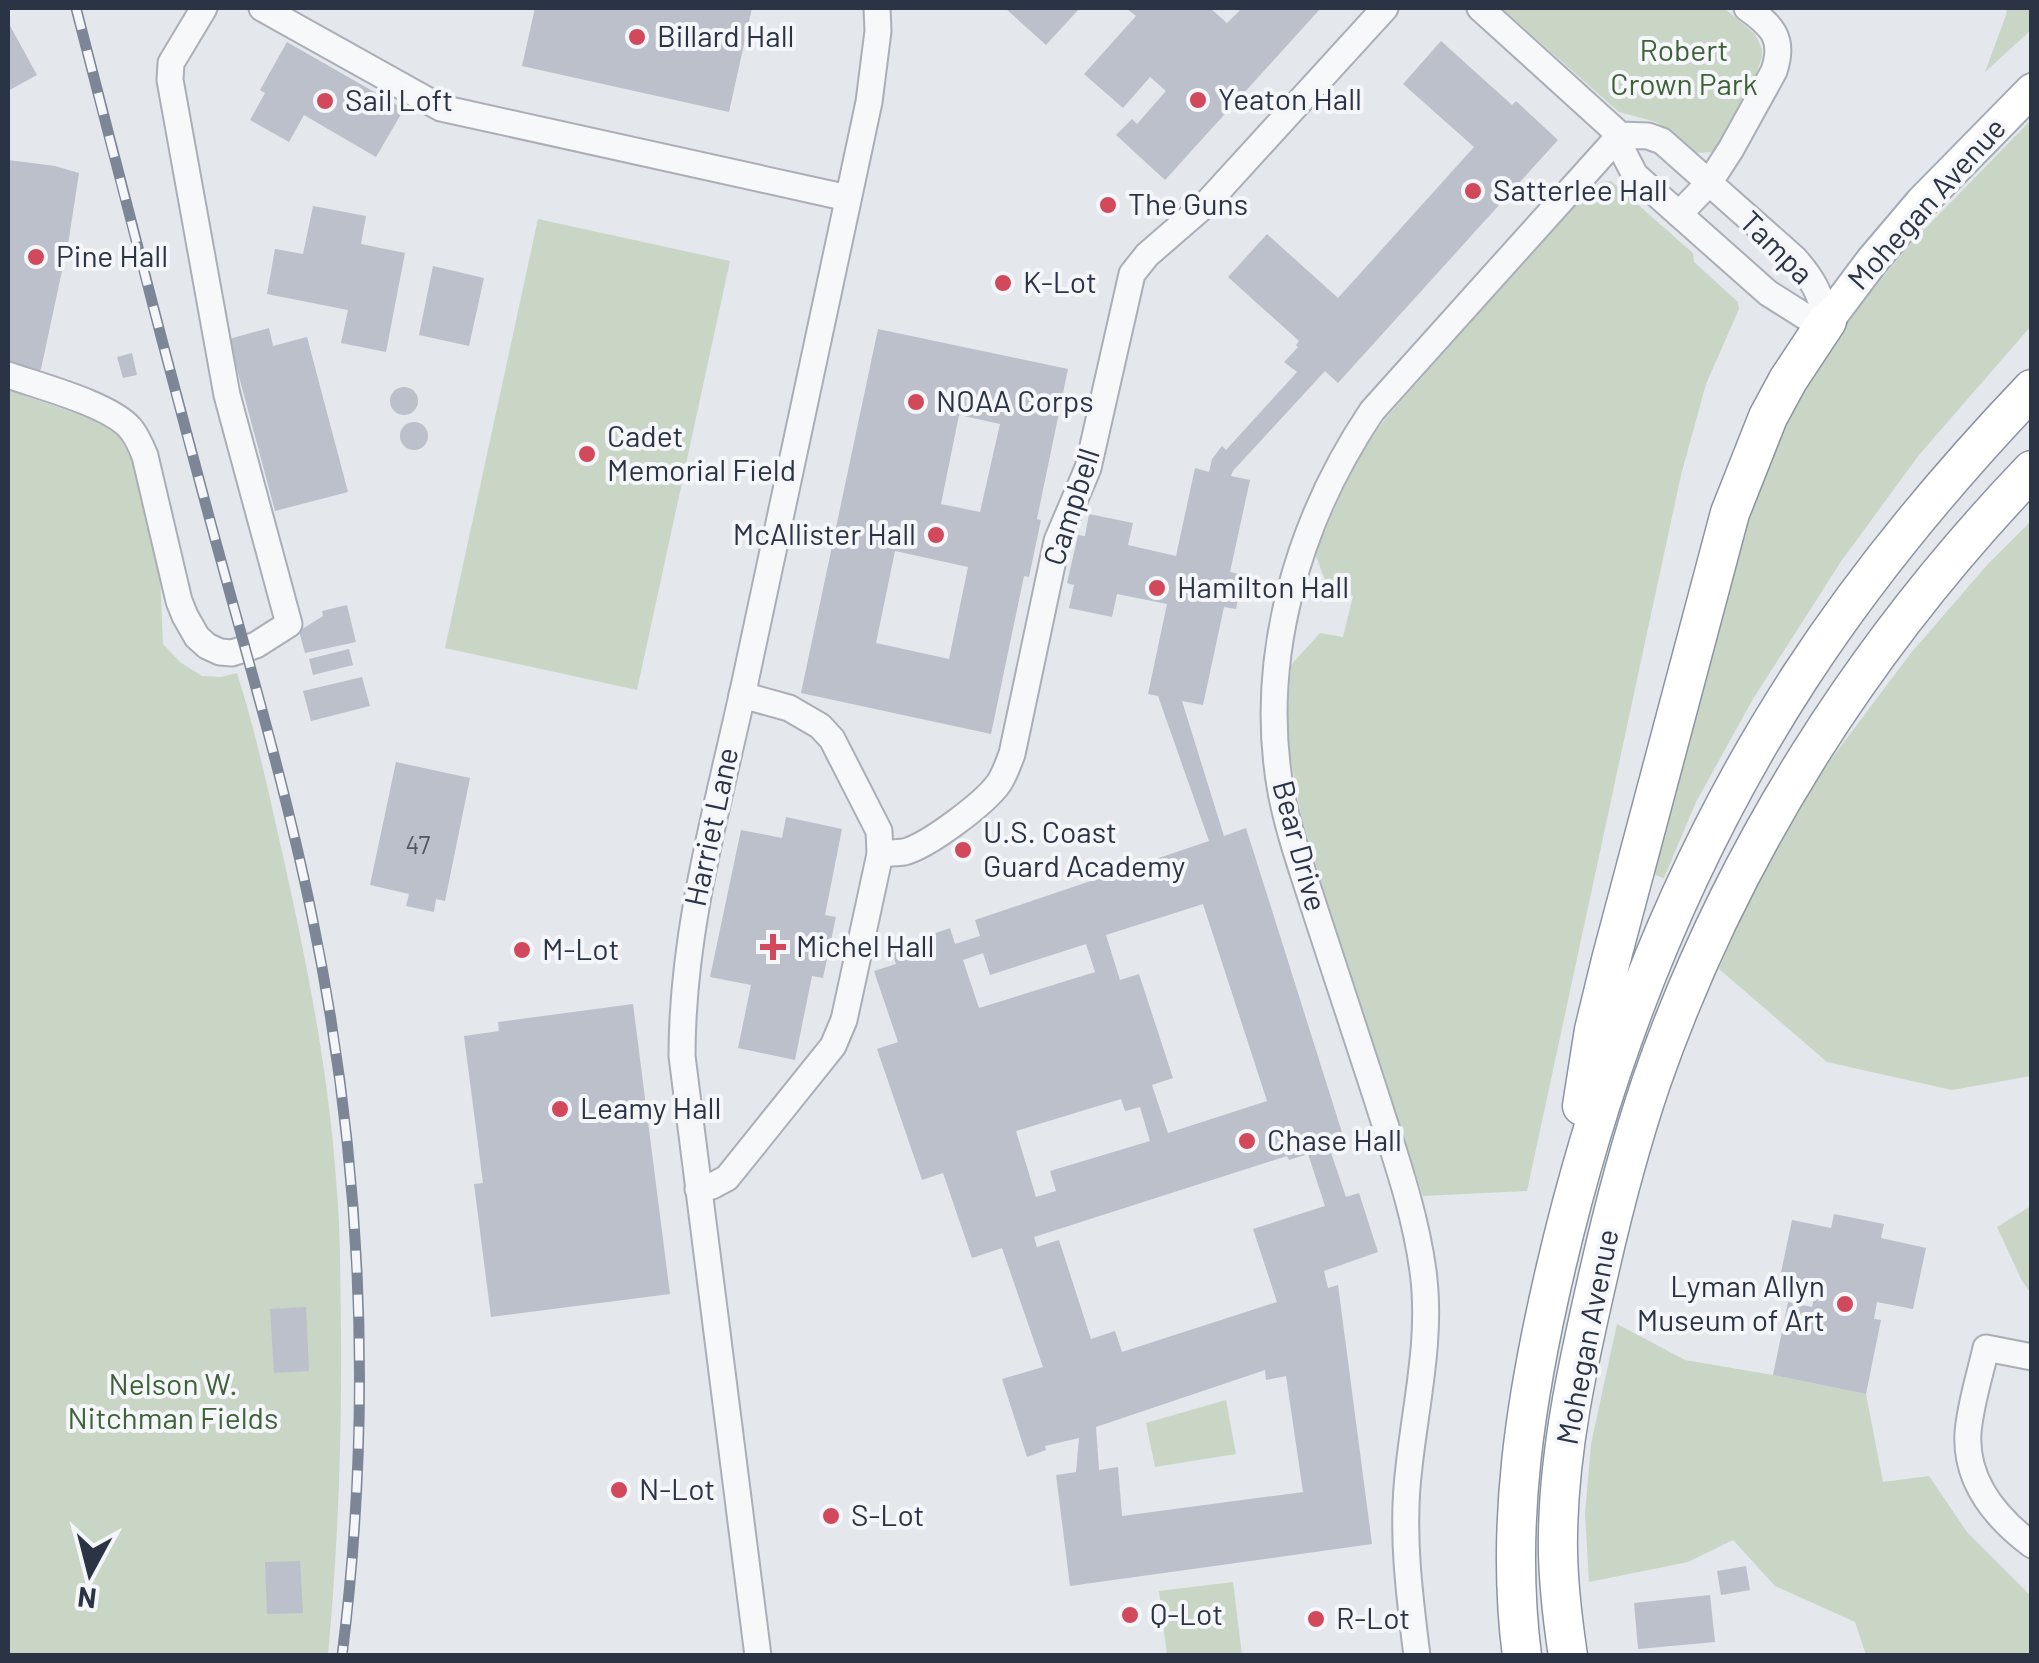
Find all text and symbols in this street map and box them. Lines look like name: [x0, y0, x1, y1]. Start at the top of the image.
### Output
place label: Billard Hall: [657, 17, 795, 53]
marker: Billard Hall: [626, 26, 648, 48]
park label: Robert Crown Park: [1610, 31, 1758, 101]
place label: Yeaton Hall: [1218, 80, 1362, 116]
place label: Sail Loft: [345, 81, 453, 117]
marker: Yeaton Hall: [1187, 89, 1209, 111]
marker: Sail Loft: [314, 90, 336, 112]
street label: Mohegan Avenue: [1839, 109, 2012, 296]
place label: Satterlee Hall: [1493, 171, 1668, 207]
marker: Satterlee Hall: [1462, 180, 1484, 202]
place label: The Guns: [1128, 185, 1248, 221]
marker: The Guns: [1097, 194, 1119, 216]
street label: Tampa: [1733, 203, 1821, 291]
place label: Pine Hall: [56, 237, 168, 273]
marker: Pine Hall: [25, 246, 47, 268]
place label: K-Lot: [1023, 263, 1097, 299]
marker: K-Lot: [992, 272, 1014, 294]
place label: NOAA Corps: [936, 382, 1094, 418]
marker: NOAA Corps: [905, 391, 927, 413]
place label: Cadet Memorial Field: [607, 417, 796, 487]
marker: Cadet Memorial Field: [576, 443, 598, 465]
street label: Campbell: [1034, 443, 1106, 569]
place label: McAllister Hall: [733, 515, 916, 551]
marker: McAllister Hall: [925, 524, 947, 546]
place label: Hamilton Hall: [1177, 568, 1349, 604]
marker: Hamilton Hall: [1146, 577, 1168, 599]
street label: Harriet Lane: [676, 744, 744, 909]
street label: Bear Drive: [1266, 776, 1336, 915]
place label: U.S. Coast Guard Academy: [983, 813, 1186, 883]
house number: 47: [406, 829, 431, 859]
marker: U.S. Coast Guard Academy: [952, 839, 974, 861]
place label: Michel Hall: [796, 927, 934, 963]
place label: M-Lot: [542, 930, 619, 966]
marker: Michel Hall: [760, 934, 786, 960]
marker: M-Lot: [511, 939, 533, 961]
place label: Leamy Hall: [580, 1089, 721, 1125]
marker: Leamy Hall: [549, 1098, 571, 1120]
place label: Chase Hall: [1267, 1121, 1402, 1157]
marker: Chase Hall: [1236, 1130, 1258, 1152]
street label: Mohegan Avenue: [1548, 1226, 1625, 1447]
place label: Lyman Allyn Museum of Art: [1637, 1267, 1825, 1337]
marker: Lyman Allyn Museum of Art: [1834, 1293, 1856, 1315]
park label: Nelson W. Nitchman Fields: [68, 1365, 278, 1435]
place label: N-Lot: [639, 1470, 715, 1506]
marker: N-Lot: [608, 1479, 630, 1501]
place label: S-Lot: [851, 1496, 924, 1532]
marker: S-Lot: [820, 1505, 842, 1527]
north arrow: [40, 1523, 140, 1623]
text: N: [76, 1581, 98, 1617]
place label: Q-Lot: [1150, 1595, 1223, 1631]
place label: R-Lot: [1336, 1599, 1410, 1635]
marker: Q-Lot: [1119, 1604, 1141, 1626]
marker: R-Lot: [1305, 1608, 1327, 1630]

